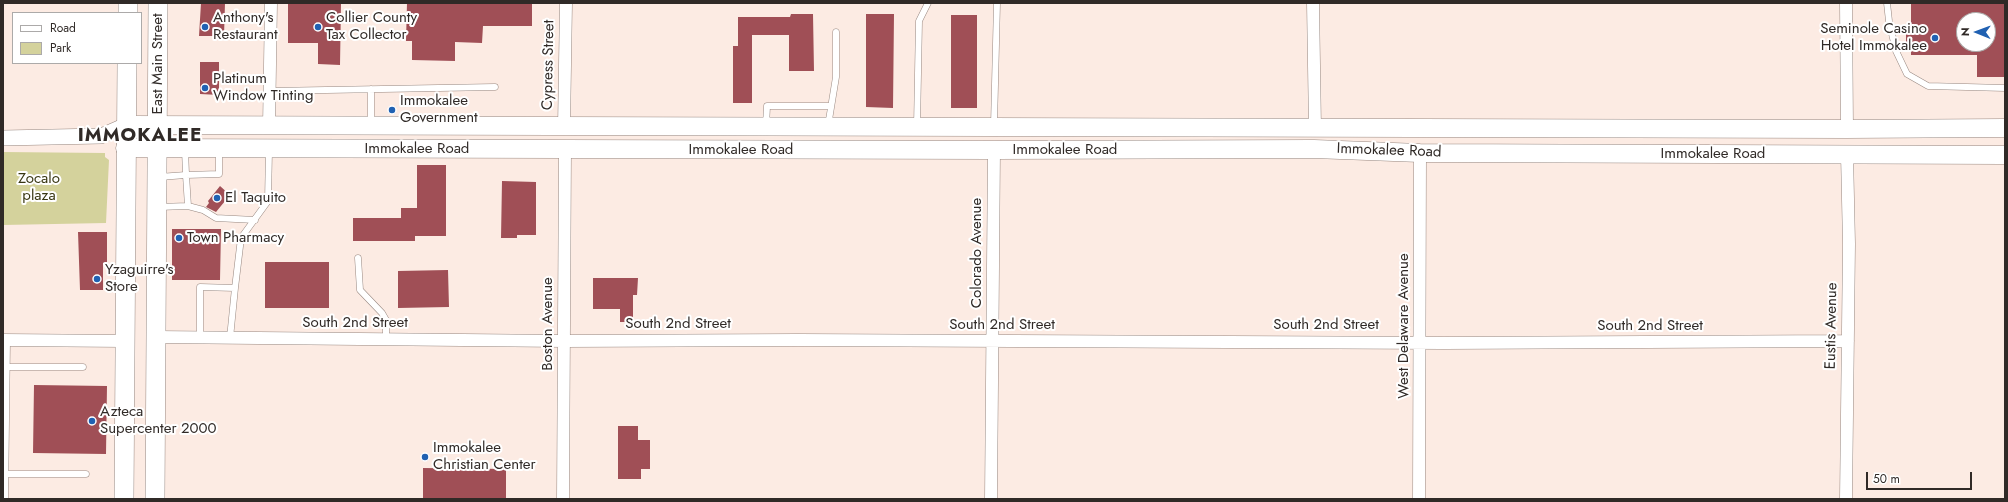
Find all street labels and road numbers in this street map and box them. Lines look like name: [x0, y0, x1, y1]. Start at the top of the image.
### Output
street label: East Main Street: [149, 13, 167, 115]
street label: Cypress Street: [539, 20, 559, 110]
street label: Immokalee Road: [365, 140, 469, 158]
street label: Immokalee Road: [1336, 140, 1442, 162]
street label: Immokalee Road: [689, 141, 793, 159]
street label: Immokalee Road: [1013, 141, 1117, 159]
street label: Immokalee Road: [1661, 145, 1765, 163]
street label: Colorado Avenue: [968, 198, 986, 308]
street label: West Delaware Avenue: [1395, 253, 1413, 399]
street label: Boston Avenue: [539, 277, 557, 371]
street label: Eustis Avenue: [1822, 282, 1842, 370]
street label: South 2nd Street: [302, 314, 408, 332]
street label: South 2nd Street: [625, 315, 731, 333]
street label: South 2nd Street: [949, 316, 1055, 334]
street label: South 2nd Street: [1273, 316, 1379, 334]
street label: South 2nd Street: [1597, 317, 1703, 335]

